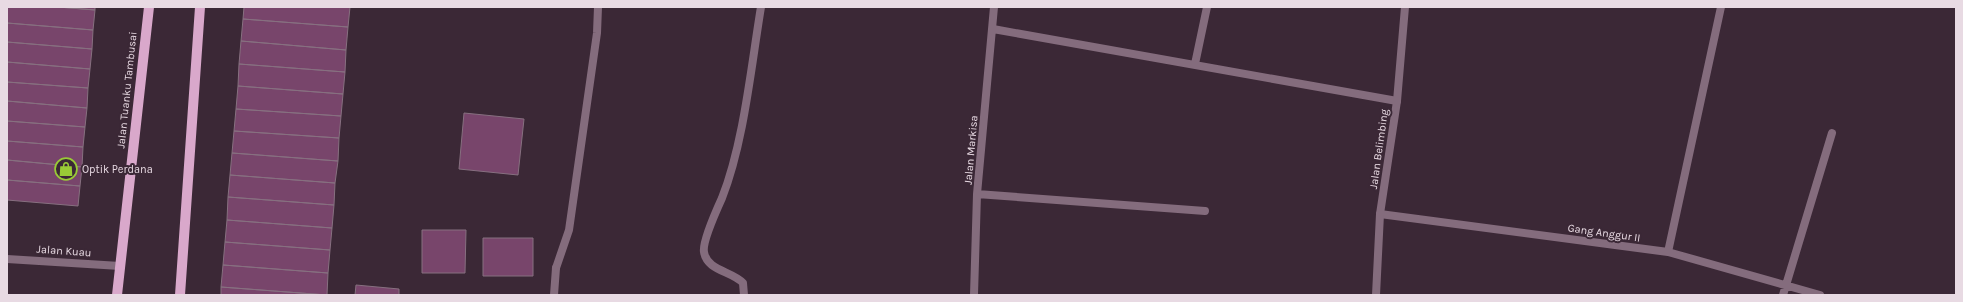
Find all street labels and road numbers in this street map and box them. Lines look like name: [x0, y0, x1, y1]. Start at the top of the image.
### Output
street label: Jalan Tuanku Tambusai: [114, 31, 140, 149]
street label: Jalan Belimbing: [1367, 107, 1391, 190]
street label: Jalan Markisa: [961, 115, 981, 185]
street label: Gang Anggur II: [1567, 221, 1641, 245]
street label: Jalan Kuau: [36, 243, 92, 259]

